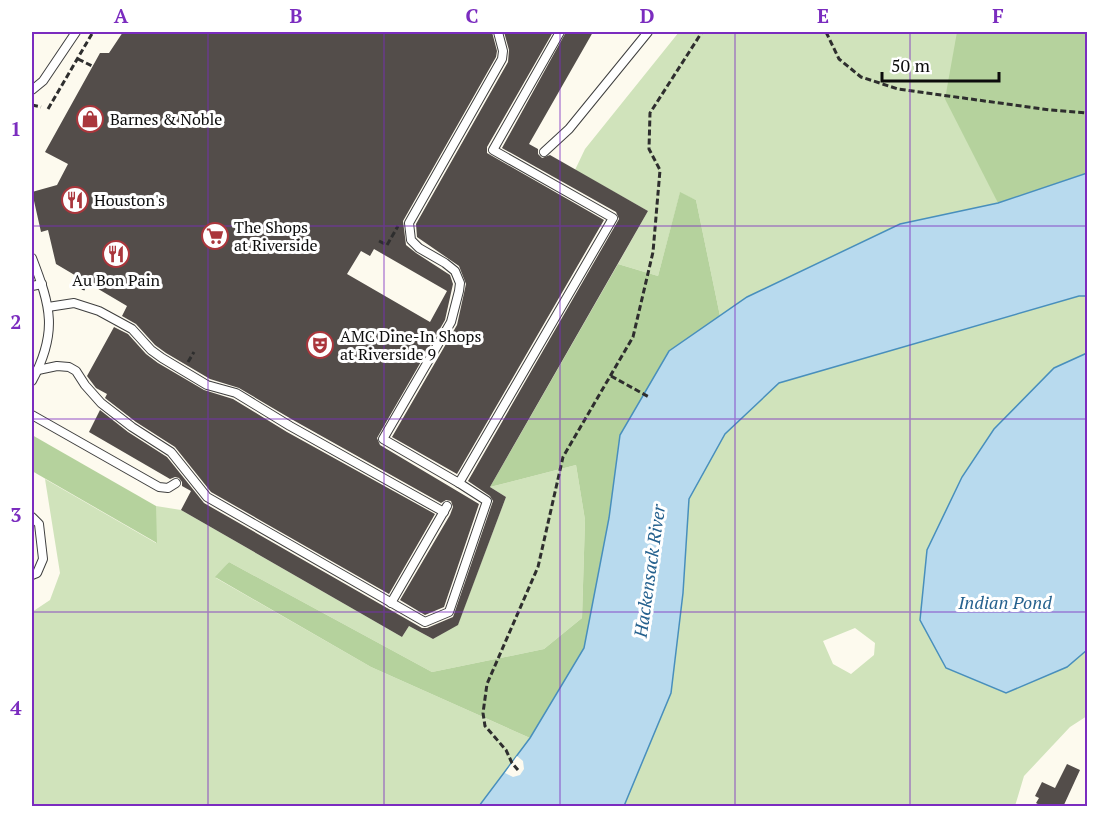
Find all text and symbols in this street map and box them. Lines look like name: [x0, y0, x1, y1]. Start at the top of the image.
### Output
text: A: [114, 2, 129, 29]
text: B: [290, 2, 303, 29]
text: C: [465, 2, 479, 29]
text: D: [640, 2, 654, 29]
text: E: [817, 2, 829, 29]
text: F: [992, 2, 1004, 29]
scale bar: [882, 45, 999, 83]
text: 50 m: [891, 53, 931, 77]
shop icon: Barnes & Noble: [75, 104, 105, 134]
place label: Barnes & Noble: [110, 108, 222, 130]
text: 1: [10, 115, 22, 142]
restaurant icon: Houston's: [60, 185, 90, 215]
place label: Houston's: [94, 189, 165, 211]
place label: The Shops at Riverside: [234, 216, 318, 256]
supermarket icon: The Shops at Riverside: [200, 221, 230, 251]
restaurant icon: Au Bon Pain: [101, 239, 131, 269]
place label: Au Bon Pain: [72, 269, 160, 291]
text: 2: [10, 308, 22, 335]
place label: AMC Dine-In Shops at Riverside 9: [340, 325, 481, 365]
theatre icon: AMC Dine-In Shops at Riverside 9: [305, 330, 335, 360]
text: 3: [10, 501, 22, 528]
water label: Hackensack River: [628, 502, 670, 640]
water label: Indian Pond: [957, 590, 1052, 614]
text: 4: [10, 694, 22, 721]

